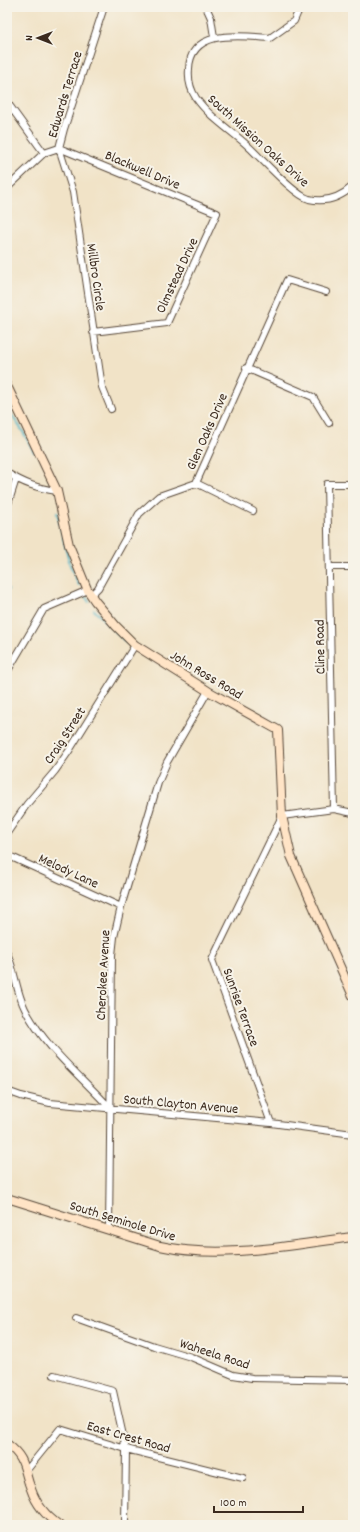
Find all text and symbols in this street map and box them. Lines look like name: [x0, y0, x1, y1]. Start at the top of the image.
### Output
north arrow: [18, 18, 58, 58]
text: N: [22, 35, 38, 41]
street label: Edwards Terrace: [43, 49, 89, 140]
street label: South Mission Oaks Drive: [202, 90, 313, 193]
street label: Blackwell Drive: [102, 146, 183, 196]
street label: Olmstead Drive: [152, 235, 204, 317]
street label: Millbro Circle: [80, 242, 110, 312]
street label: Glen Oaks Drive: [182, 390, 234, 474]
street label: Cline Road: [311, 619, 331, 675]
street label: John Ross Road: [166, 646, 246, 705]
street label: Craig Street: [40, 704, 92, 769]
street label: Melody Lane: [35, 849, 102, 894]
street label: Cherokee Avenue: [92, 929, 116, 1021]
street label: Sunrise Terrace: [217, 966, 264, 1050]
street label: South Clayton Avenue: [123, 1090, 239, 1120]
street label: South Seminole Drive: [67, 1196, 178, 1248]
street label: Waheela Road: [177, 1334, 252, 1376]
street label: East Crest Road: [84, 1416, 172, 1459]
scale bar: [214, 1488, 303, 1514]
text: 100 m: [220, 1495, 247, 1512]

